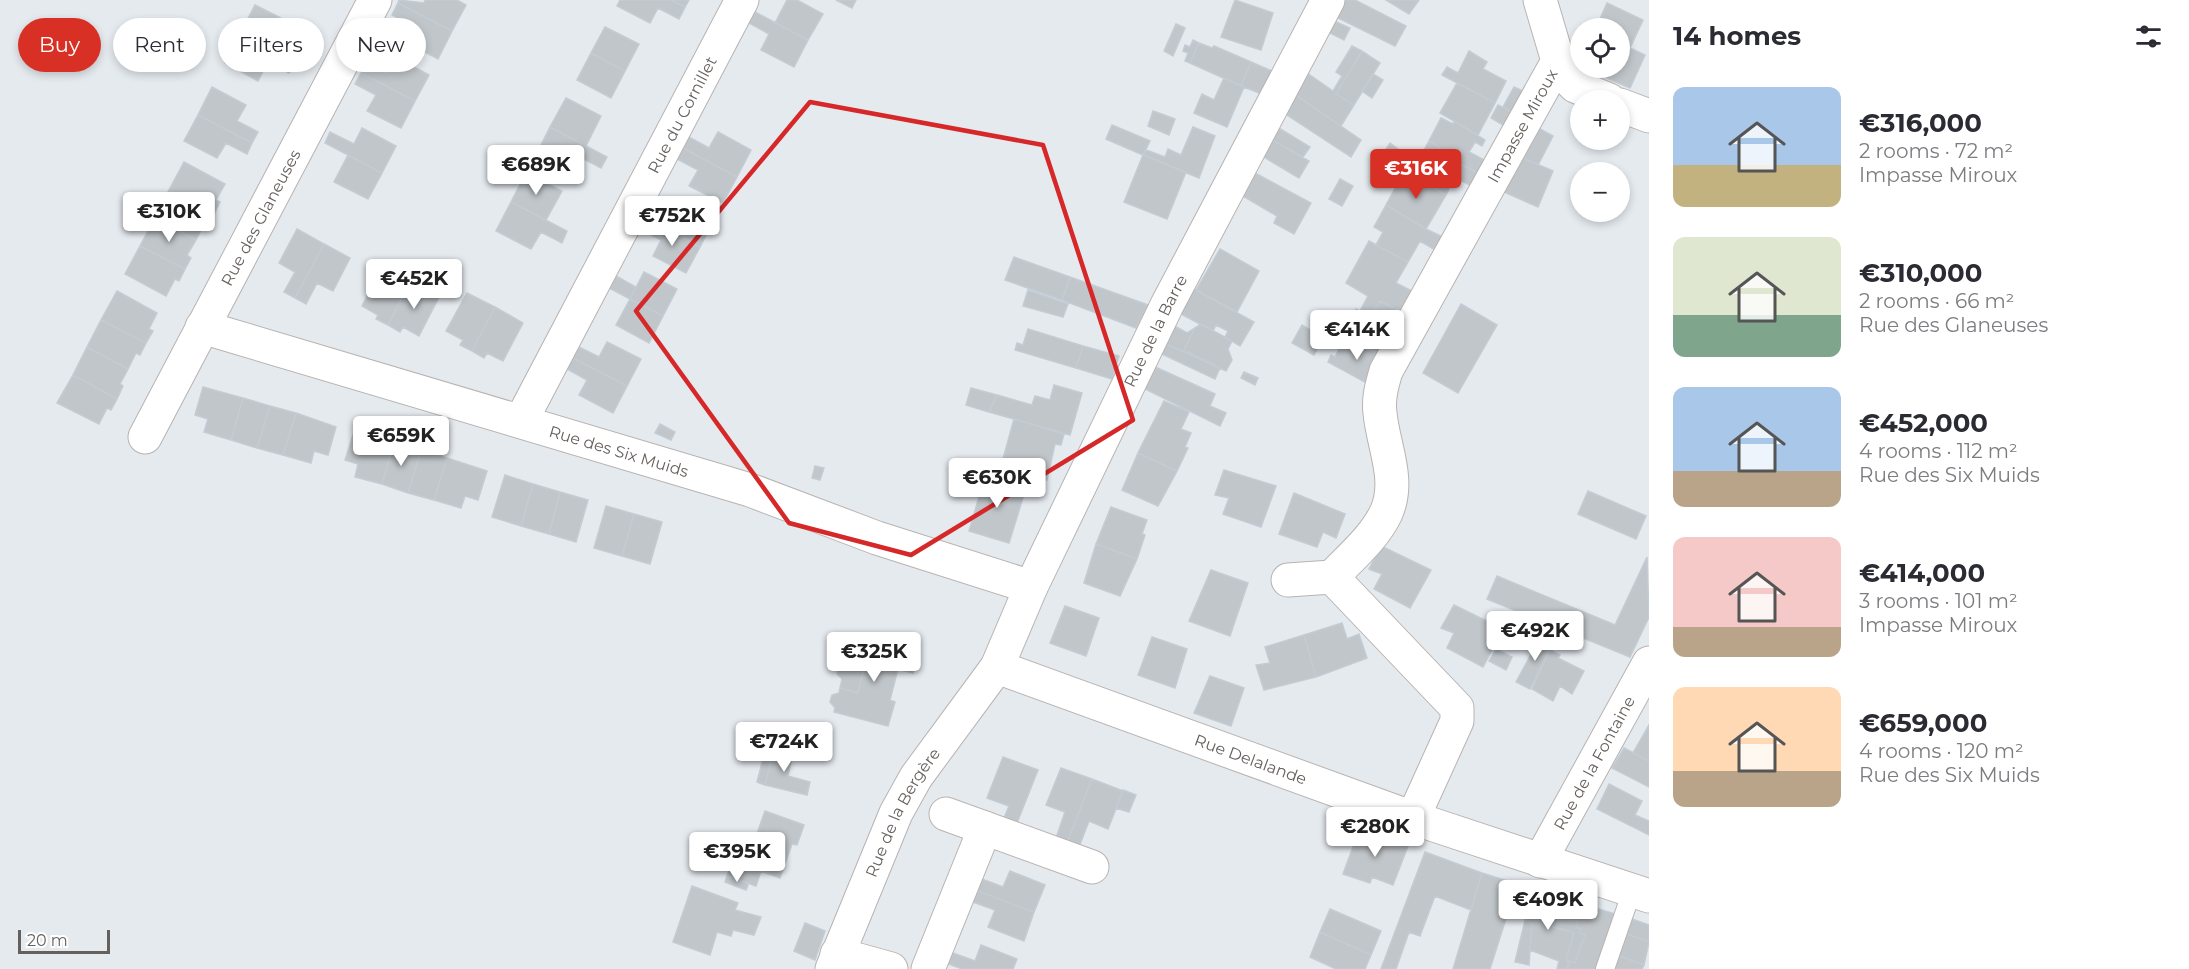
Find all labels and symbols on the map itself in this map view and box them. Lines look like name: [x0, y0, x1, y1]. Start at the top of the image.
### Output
street label: Rue du Cornillet: [643, 53, 721, 176]
street label: Impasse Miroux: [1483, 65, 1561, 186]
pin: €689K: [494, 145, 578, 196]
street label: Rue des Glaneuses: [217, 146, 304, 289]
pin: €316K: [1374, 149, 1458, 200]
pin: €310K: [127, 192, 211, 243]
pin: €752K: [630, 196, 714, 247]
pin: €452K: [372, 259, 456, 310]
street label: Rue de la Barre: [1119, 271, 1191, 390]
pin: €414K: [1315, 310, 1399, 361]
pin: €659K: [359, 416, 443, 467]
street label: Rue des Six Muids: [547, 421, 691, 481]
pin: €630K: [955, 458, 1039, 509]
pin: €492K: [1493, 611, 1577, 662]
pin: €325K: [832, 632, 916, 683]
street label: Rue de la Fontaine: [1549, 693, 1639, 833]
pin: €724K: [742, 722, 826, 773]
street label: Rue Delalande: [1192, 730, 1309, 788]
street label: Rue de la Bergère: [861, 744, 944, 880]
pin: €280K: [1333, 807, 1417, 858]
pin: €395K: [695, 832, 779, 883]
pin: €409K: [1506, 880, 1590, 931]
scale bar: [18, 927, 110, 954]

